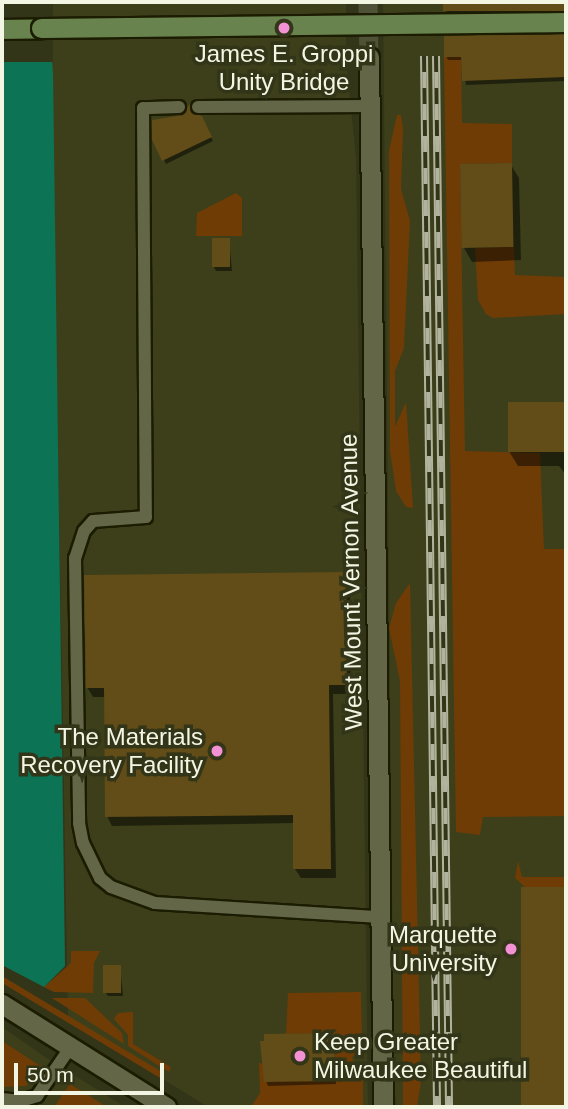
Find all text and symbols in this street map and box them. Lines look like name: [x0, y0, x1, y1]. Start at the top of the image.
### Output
marker: James E. Groppi Unity Bridge: [276, 20, 292, 36]
place label: James E. Groppi Unity Bridge: [195, 40, 373, 96]
street label: West Mount Vernon Avenue: [334, 433, 368, 731]
place label: The Materials Recovery Facility: [20, 723, 203, 779]
marker: The Materials Recovery Facility: [209, 743, 225, 759]
place label: Marquette University: [389, 921, 497, 977]
marker: Marquette University: [503, 941, 519, 957]
place label: Keep Greater Milwaukee Beautiful: [314, 1028, 527, 1084]
marker: Keep Greater Milwaukee Beautiful: [292, 1048, 308, 1064]
scale bar: [18, 1050, 168, 1094]
text: 50 m: [27, 1063, 74, 1086]

